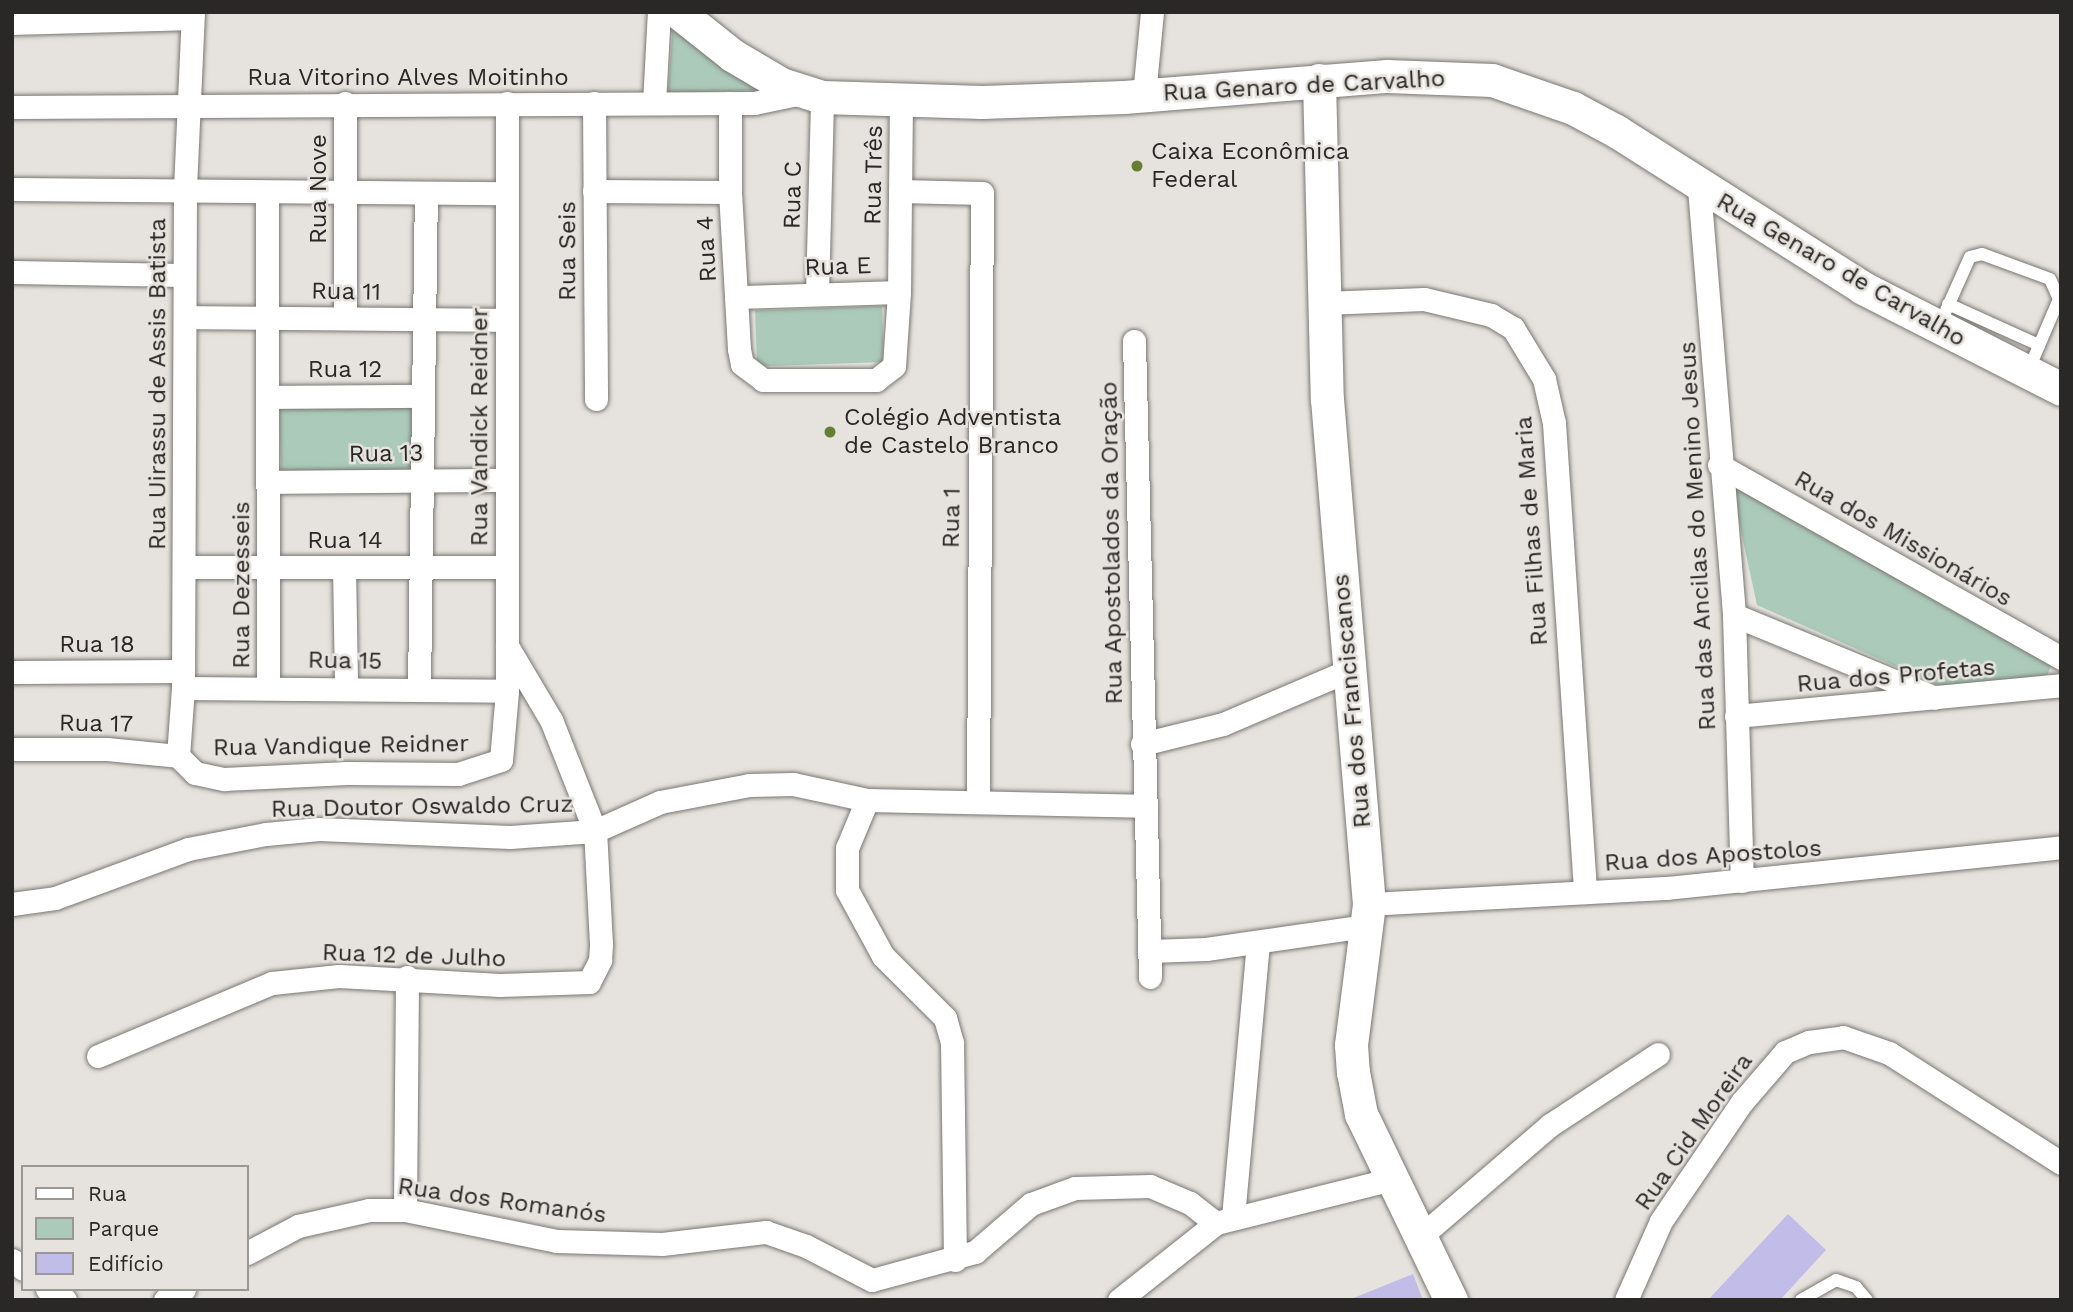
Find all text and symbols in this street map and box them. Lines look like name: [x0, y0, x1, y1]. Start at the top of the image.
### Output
street label: Rua Vitorino Alves Moitinho: [246, 64, 570, 92]
street label: Rua Genaro de Carvalho: [1162, 64, 1446, 108]
street label: Rua Três: [859, 124, 889, 226]
street label: Rua Nove: [305, 134, 333, 244]
place label: Caixa Econômica Federal: [1151, 138, 1350, 194]
marker: Caixa Econômica Federal: [1129, 158, 1145, 174]
street label: Rua C: [778, 160, 808, 230]
street label: Rua Genaro de Carvalho: [1711, 187, 1971, 353]
street label: Rua Seis: [554, 201, 582, 301]
street label: Rua 4: [691, 215, 723, 283]
street label: Rua Uirassu de Assis Batista: [144, 217, 172, 551]
street label: Rua E: [804, 251, 872, 283]
street label: Rua 11: [310, 277, 382, 307]
street label: Rua Vandick Reidner: [466, 307, 494, 547]
street label: Rua das Ancilas do Menino Jesus: [1673, 340, 1723, 732]
street label: Rua 12: [307, 356, 383, 384]
street label: Rua Apostolados da Oração: [1095, 380, 1129, 706]
place label: Colégio Adventista de Castelo Branco: [844, 404, 1062, 460]
street label: Rua Filhas de Maria: [1510, 415, 1554, 647]
marker: Colégio Adventista de Castelo Branco: [822, 424, 838, 440]
street label: Rua 13: [348, 439, 424, 469]
street label: Rua dos Missionários: [1789, 465, 2017, 613]
street label: Rua 1: [937, 487, 967, 549]
street label: Rua Dezesseis: [228, 501, 256, 669]
street label: Rua 14: [307, 527, 383, 555]
street label: Rua dos Franciscanos: [1327, 572, 1377, 830]
street label: Rua 18: [59, 631, 135, 659]
street label: Rua 15: [307, 646, 383, 676]
street label: Rua dos Profetas: [1795, 653, 1997, 699]
street label: Rua 17: [58, 709, 134, 739]
street label: Rua Vandique Reidner: [212, 729, 470, 763]
street label: Rua Doutor Oswaldo Cruz: [270, 790, 574, 824]
street label: Rua dos Apostolos: [1603, 834, 1823, 878]
street label: Rua 12 de Julho: [321, 938, 507, 974]
street label: Rua Cid Moreira: [1629, 1048, 1759, 1216]
legend: [21, 1165, 248, 1291]
street label: Rua dos Romanós: [396, 1172, 608, 1230]
text: Rua: [88, 1181, 127, 1206]
text: Parque: [88, 1216, 159, 1241]
text: Edifício: [88, 1251, 164, 1276]

